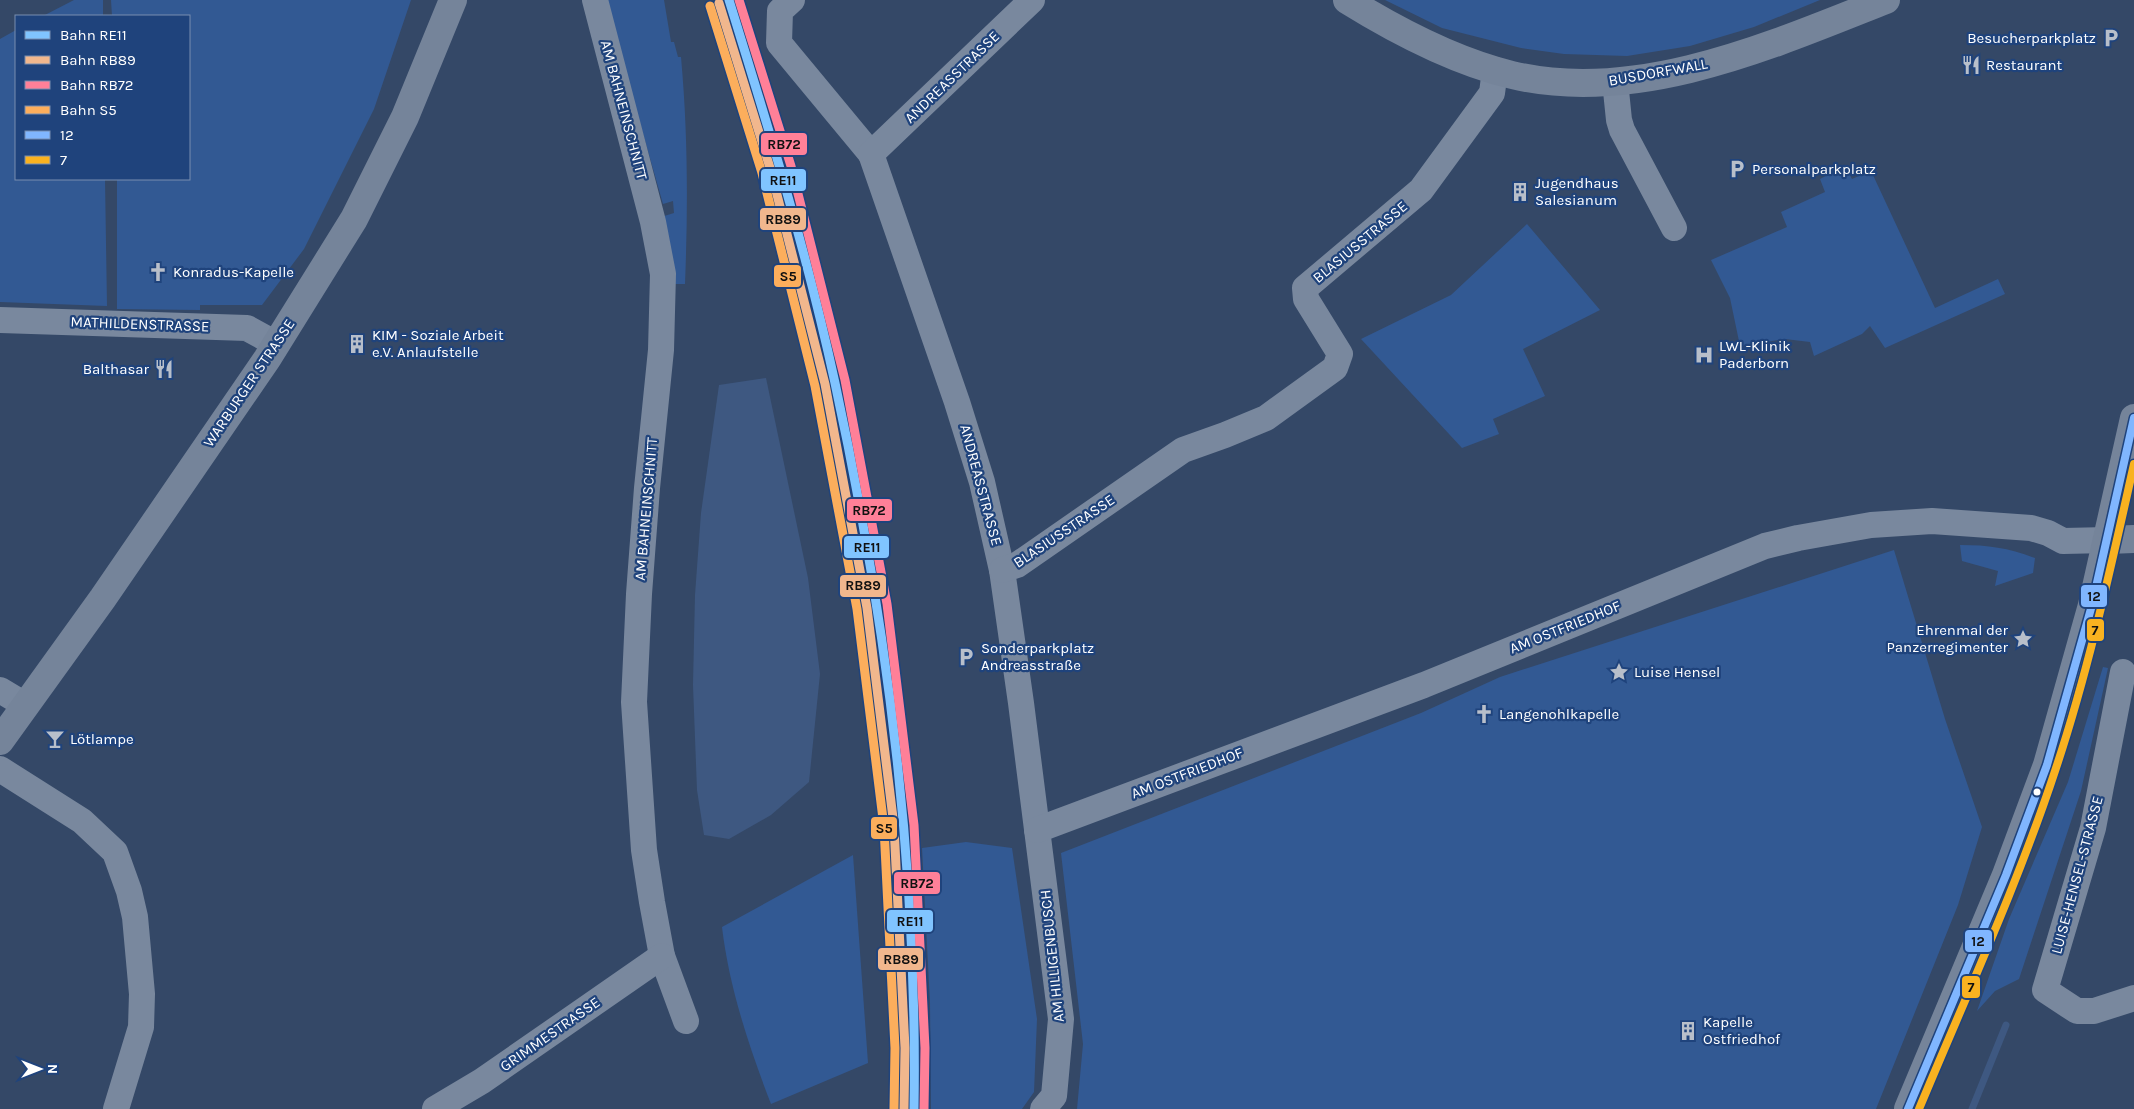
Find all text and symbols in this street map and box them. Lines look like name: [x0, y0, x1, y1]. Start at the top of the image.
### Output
legend: [15, 15, 190, 180]
text: Bahn RE11: [60, 26, 127, 44]
street label: ANDREASSTRASSE: [901, 27, 1003, 127]
parking icon: Besucherparkplatz: [2100, 27, 2122, 49]
place label: Besucherparkplatz: [1967, 29, 2096, 47]
street label: AM BAHNEINSCHNITT: [597, 38, 651, 182]
text: Bahn RB89: [60, 51, 136, 69]
street label: BUSDORFWALL: [1607, 54, 1709, 90]
restaurant icon: Restaurant: [1960, 54, 1982, 76]
place label: Restaurant: [1986, 56, 2062, 74]
text: Bahn RB72: [60, 76, 134, 94]
text: Bahn S5: [60, 101, 117, 119]
text: 12: [60, 126, 74, 144]
line badge: RB72: [760, 132, 808, 156]
text: RB72: [767, 136, 801, 153]
text: 7: [60, 151, 67, 169]
parking icon: Personalparkplatz: [1726, 158, 1748, 180]
place label: Personalparkplatz: [1752, 160, 1876, 178]
line badge: RE11: [760, 168, 807, 192]
text: RE11: [769, 172, 797, 189]
place label: Jugendhaus Salesianum: [1535, 174, 1619, 209]
building icon: Jugendhaus Salesianum: [1509, 181, 1531, 203]
street label: BLASIUSSTRASSE: [1309, 197, 1411, 287]
line badge: RB89: [759, 207, 807, 231]
text: RB89: [765, 211, 801, 228]
church icon: Konradus-Kapelle: [147, 261, 169, 283]
place label: Konradus-Kapelle: [173, 263, 294, 281]
line badge: S5: [773, 264, 802, 288]
text: S5: [779, 268, 797, 285]
street label: MATHILDENSTRASSE: [70, 313, 210, 335]
street label: WARBURGER STRASSE: [199, 315, 299, 451]
place label: KIM - Soziale Arbeit e.V. Anlaufstelle: [372, 326, 504, 361]
building icon: KIM - Soziale Arbeit e.V. Anlaufstelle: [346, 333, 368, 355]
place label: LWL-Klinik Paderborn: [1719, 337, 1791, 372]
hospital icon: LWL-Klinik Paderborn: [1693, 344, 1715, 366]
restaurant icon: Balthasar: [153, 358, 175, 380]
place label: Balthasar: [83, 360, 150, 378]
street label: ANDREASSTRASSE: [956, 422, 1006, 548]
street label: AM BAHNEINSCHNITT: [631, 436, 661, 581]
street label: BLASIUSSTRASSE: [1010, 491, 1118, 571]
line badge: RB72: [846, 498, 893, 522]
text: RB72: [852, 502, 886, 519]
line badge: RE11: [843, 535, 890, 559]
text: RE11: [853, 539, 881, 556]
line badge: RB89: [839, 574, 887, 598]
text: RB89: [845, 577, 881, 594]
line badge: 12: [2080, 584, 2108, 608]
text: 12: [2087, 588, 2101, 605]
street label: AM OSTFRIEDHOF: [1507, 596, 1623, 658]
line badge: 7: [2086, 618, 2105, 642]
place label: Ehrenmal der Panzerregimenter: [1887, 621, 2009, 656]
text: 7: [2092, 622, 2099, 639]
place icon: Ehrenmal der Panzerregimenter: [2012, 628, 2034, 650]
place label: Sonderparkplatz Andreasstraße: [981, 639, 1094, 674]
parking icon: Sonderparkplatz Andreasstraße: [955, 646, 977, 668]
place icon: Luise Hensel: [1608, 661, 1630, 683]
place label: Luise Hensel: [1634, 663, 1720, 681]
church icon: Langenohlkapelle: [1473, 703, 1495, 725]
place label: Langenohlkapelle: [1499, 705, 1619, 723]
bar icon: Lötlampe: [44, 728, 66, 750]
place label: Lötlampe: [70, 730, 134, 748]
street label: AM OSTFRIEDHOF: [1129, 743, 1246, 803]
unlabelled marker: [2032, 787, 2042, 797]
street label: LUISE-HENSEL-STRASSE: [2047, 794, 2107, 956]
line badge: S5: [870, 816, 898, 840]
text: S5: [875, 820, 893, 837]
line badge: RB72: [893, 871, 941, 895]
text: RB72: [900, 875, 934, 892]
street label: AM HILLIGENBUSCH: [1036, 889, 1068, 1023]
line badge: RE11: [886, 909, 934, 933]
text: RE11: [896, 913, 924, 930]
line badge: 12: [1964, 929, 1993, 953]
text: 12: [1971, 933, 1985, 950]
line badge: RB89: [877, 947, 924, 971]
text: RB89: [883, 951, 919, 968]
line badge: 7: [1961, 975, 1981, 999]
text: 7: [1968, 979, 1975, 996]
street label: GRIMMESTRASSE: [497, 993, 603, 1075]
place label: Kapelle Ostfriedhof: [1703, 1013, 1781, 1048]
building icon: Kapelle Ostfriedhof: [1677, 1020, 1699, 1042]
north arrow: [15, 1044, 65, 1094]
text: N: [44, 1064, 61, 1074]

